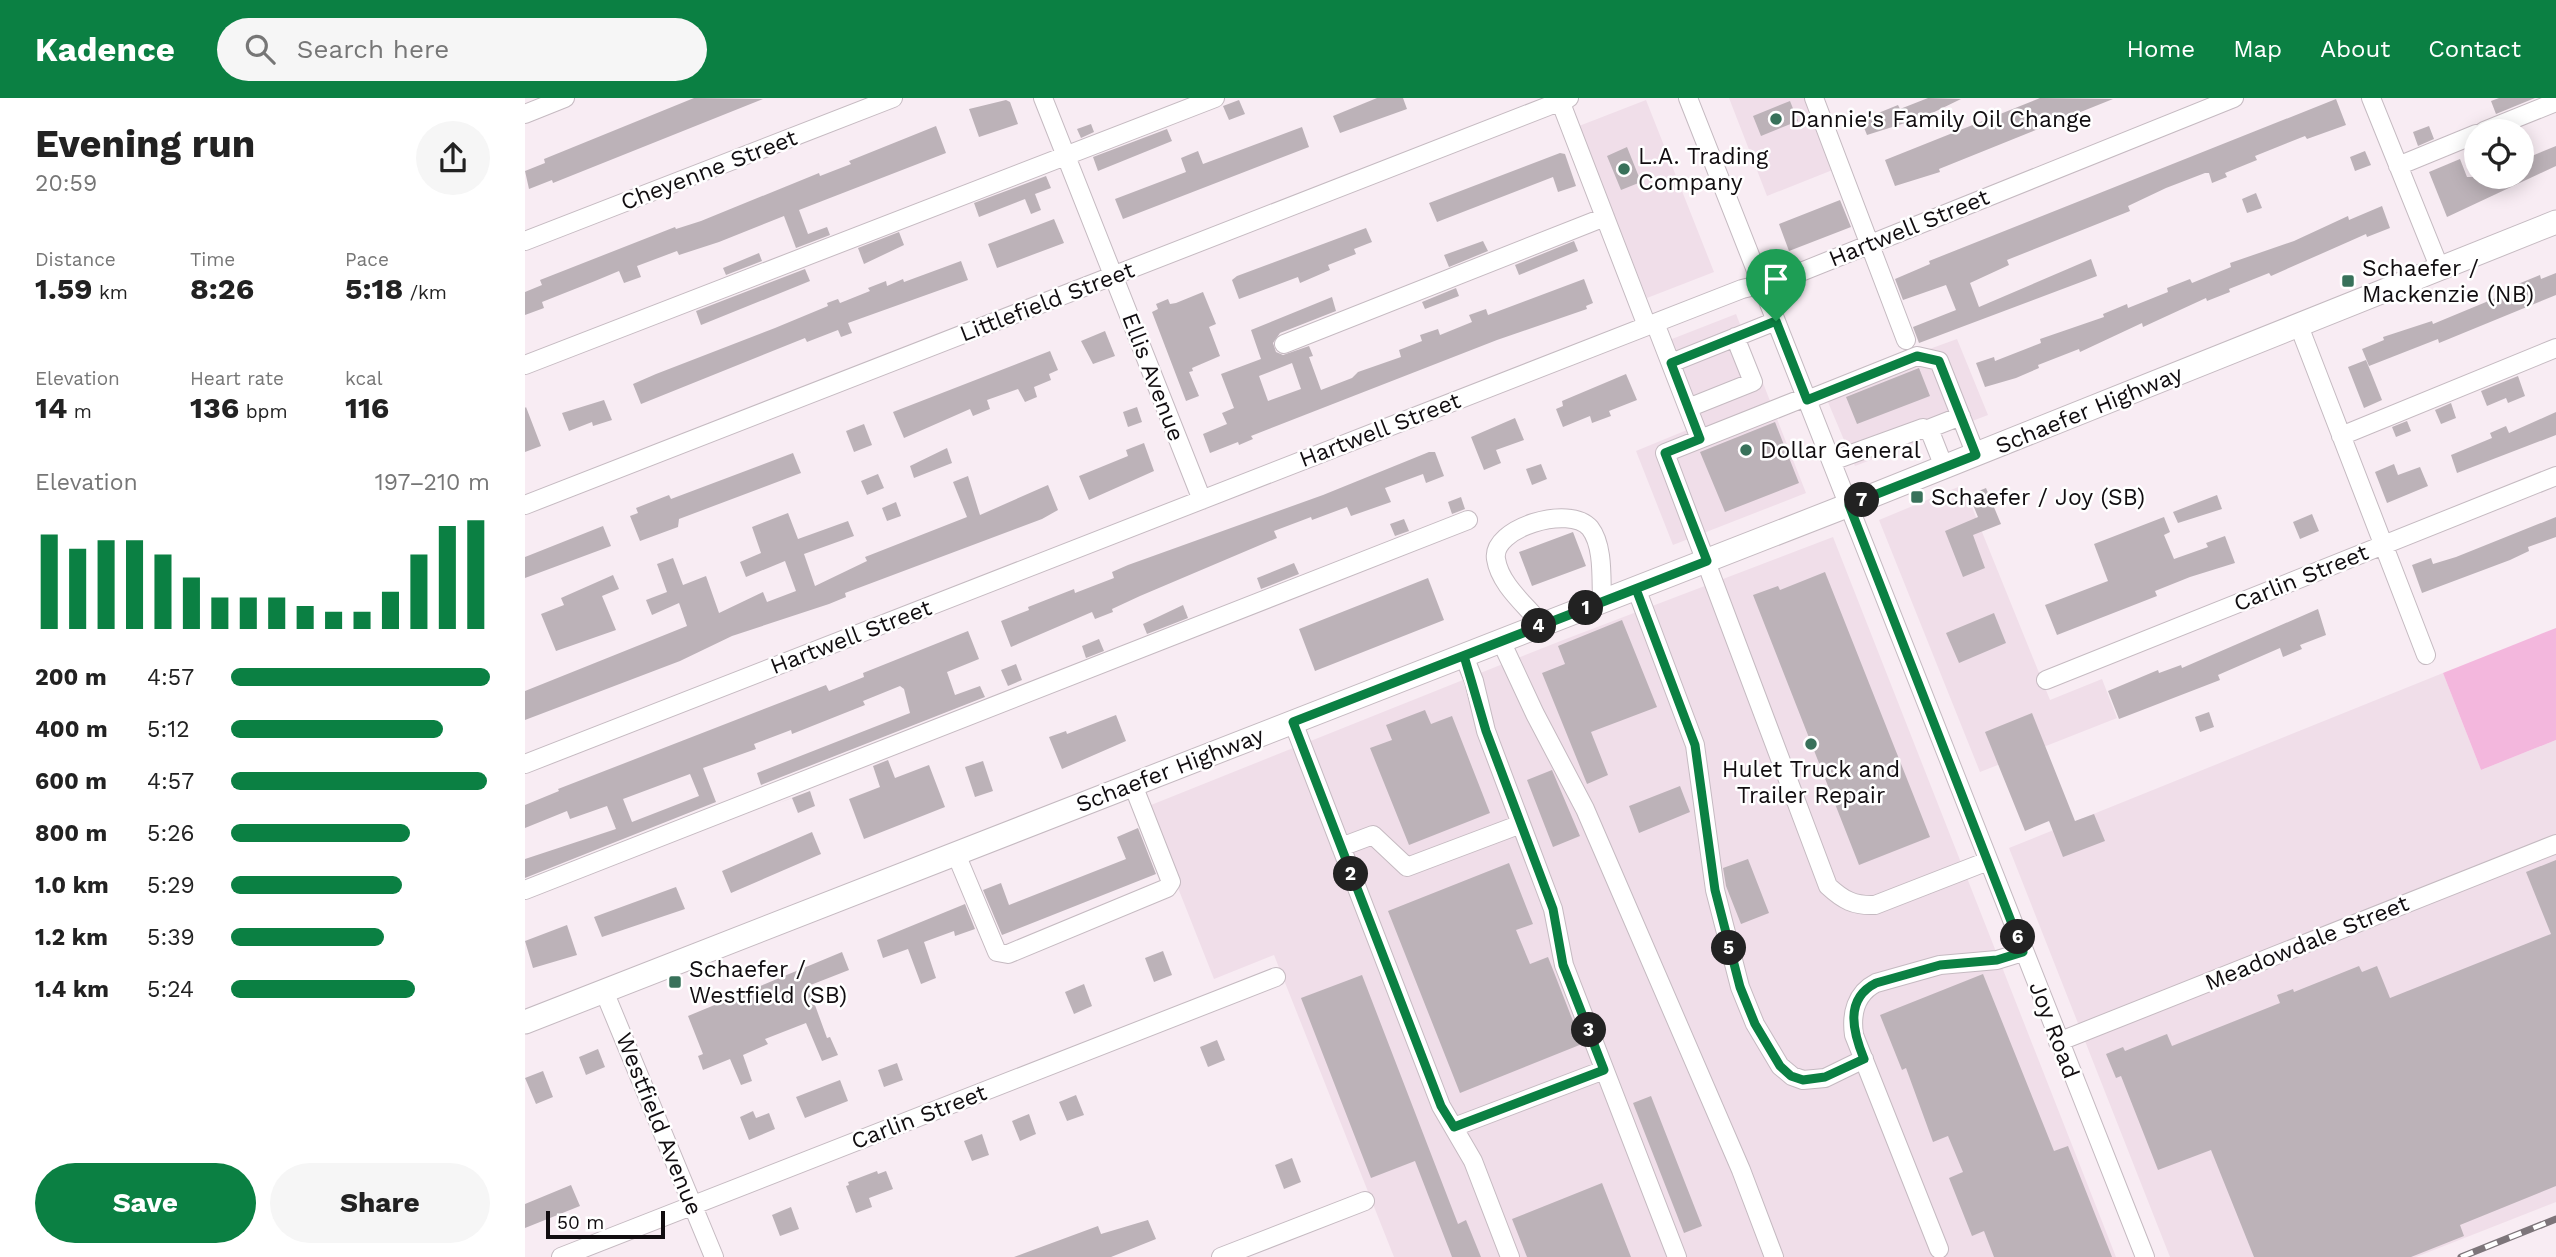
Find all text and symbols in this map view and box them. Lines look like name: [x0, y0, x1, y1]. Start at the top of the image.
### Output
search box: [217, 18, 707, 81]
text: Kadence: [35, 30, 175, 69]
icon: search: [241, 30, 279, 68]
text: Search here: [297, 34, 449, 64]
text: Home: [2127, 35, 2195, 63]
text: Map: [2233, 35, 2282, 63]
text: About: [2320, 35, 2390, 63]
text: Contact: [2428, 35, 2521, 63]
place label: Dannie's Family Oil Change: [1790, 106, 2092, 133]
marker: Dannie's Family Oil Change: [1768, 111, 1784, 127]
map controls: [2464, 119, 2534, 189]
button: locate: [2464, 119, 2534, 189]
button: share: [416, 121, 490, 195]
text: Evening run: [35, 122, 255, 166]
street label: Cheyenne Street: [617, 124, 801, 216]
place label: L.A. Trading Company: [1638, 143, 1769, 196]
marker: L.A. Trading Company: [1616, 161, 1632, 177]
text: 20:59: [35, 170, 97, 197]
street label: Hartwell Street: [1825, 183, 1993, 272]
text: Distance: [35, 248, 116, 271]
text: Time: [190, 248, 235, 271]
text: Pace: [345, 248, 389, 271]
pin: [1746, 249, 1806, 321]
place label: Schaefer / Mackenzie (NB): [2362, 255, 2534, 308]
street label: Littlefield Street: [956, 256, 1138, 348]
icon: arrive: [1757, 260, 1795, 298]
text: 1.59: [35, 271, 93, 306]
text: 8:26: [190, 271, 254, 306]
text: 5:18: [345, 271, 403, 306]
marker: Schaefer / Mackenzie (NB): [2340, 273, 2356, 289]
text: km: [93, 281, 128, 304]
text: /km: [403, 281, 447, 304]
street label: Ellis Avenue: [1116, 309, 1190, 445]
street label: Schaefer Highway: [1992, 360, 2187, 460]
text: Elevation: [35, 367, 120, 390]
text: Heart rate: [190, 367, 284, 390]
text: kcal: [345, 367, 383, 390]
street label: Hartwell Street: [1296, 387, 1465, 473]
text: 14: [35, 390, 67, 425]
text: 136: [190, 390, 239, 425]
text: 116: [345, 390, 389, 425]
text: m: [67, 400, 92, 423]
text: bpm: [239, 400, 288, 423]
place label: Dollar General: [1760, 437, 1921, 464]
marker: Dollar General: [1738, 442, 1754, 458]
text: Elevation: [35, 469, 138, 496]
text: 197–210 m: [375, 469, 490, 496]
pin: 7: [1845, 482, 1879, 518]
place label: Schaefer / Joy (SB): [1931, 484, 2145, 511]
text: 7: [1856, 488, 1867, 511]
marker: Schaefer / Joy (SB): [1909, 489, 1925, 505]
street label: Carlin Street: [2230, 539, 2373, 617]
pin: 1: [1569, 590, 1603, 626]
street label: Hartwell Street: [767, 594, 936, 680]
text: 1: [1581, 596, 1590, 619]
pin: 4: [1521, 608, 1557, 644]
text: 4: [1532, 614, 1545, 637]
text: 200 m: [35, 664, 107, 691]
text: 4:57: [147, 664, 194, 691]
text: 400 m: [35, 716, 108, 743]
text: 5:12: [147, 716, 190, 743]
street label: Schaefer Highway: [1072, 722, 1268, 818]
marker: Hulet Truck and Trailer Repair: [1803, 736, 1819, 752]
place label: Hulet Truck and Trailer Repair: [1722, 756, 1900, 809]
text: 600 m: [35, 768, 107, 795]
text: 4:57: [147, 768, 194, 795]
text: 800 m: [35, 820, 107, 847]
text: 5:26: [147, 820, 195, 847]
pin: 2: [1333, 856, 1369, 892]
text: 2: [1345, 862, 1356, 885]
text: 1.0 km: [35, 872, 109, 899]
text: 5:29: [147, 872, 195, 899]
street label: Meadowdale Street: [2201, 890, 2413, 996]
pin: 6: [2001, 920, 2035, 954]
text: 1.2 km: [35, 924, 108, 951]
text: 5:39: [147, 924, 195, 951]
text: 6: [2012, 925, 2023, 948]
pin: 5: [1711, 930, 1747, 966]
text: 5: [1723, 936, 1734, 959]
place label: Schaefer / Westfield (SB): [689, 956, 847, 1009]
marker: Schaefer / Westfield (SB): [667, 974, 683, 990]
text: 1.4 km: [35, 976, 109, 1003]
text: 5:24: [147, 976, 194, 1003]
street label: Joy Road: [2023, 978, 2085, 1082]
pin: 3: [1571, 1012, 1607, 1048]
text: 3: [1583, 1018, 1594, 1041]
street label: Westfield Avenue: [610, 1029, 708, 1219]
street label: Carlin Street: [848, 1079, 991, 1155]
button: Save: [35, 1163, 256, 1243]
button: Share: [270, 1163, 490, 1243]
scale bar: [546, 1208, 665, 1240]
text: 50 m: [557, 1211, 604, 1234]

